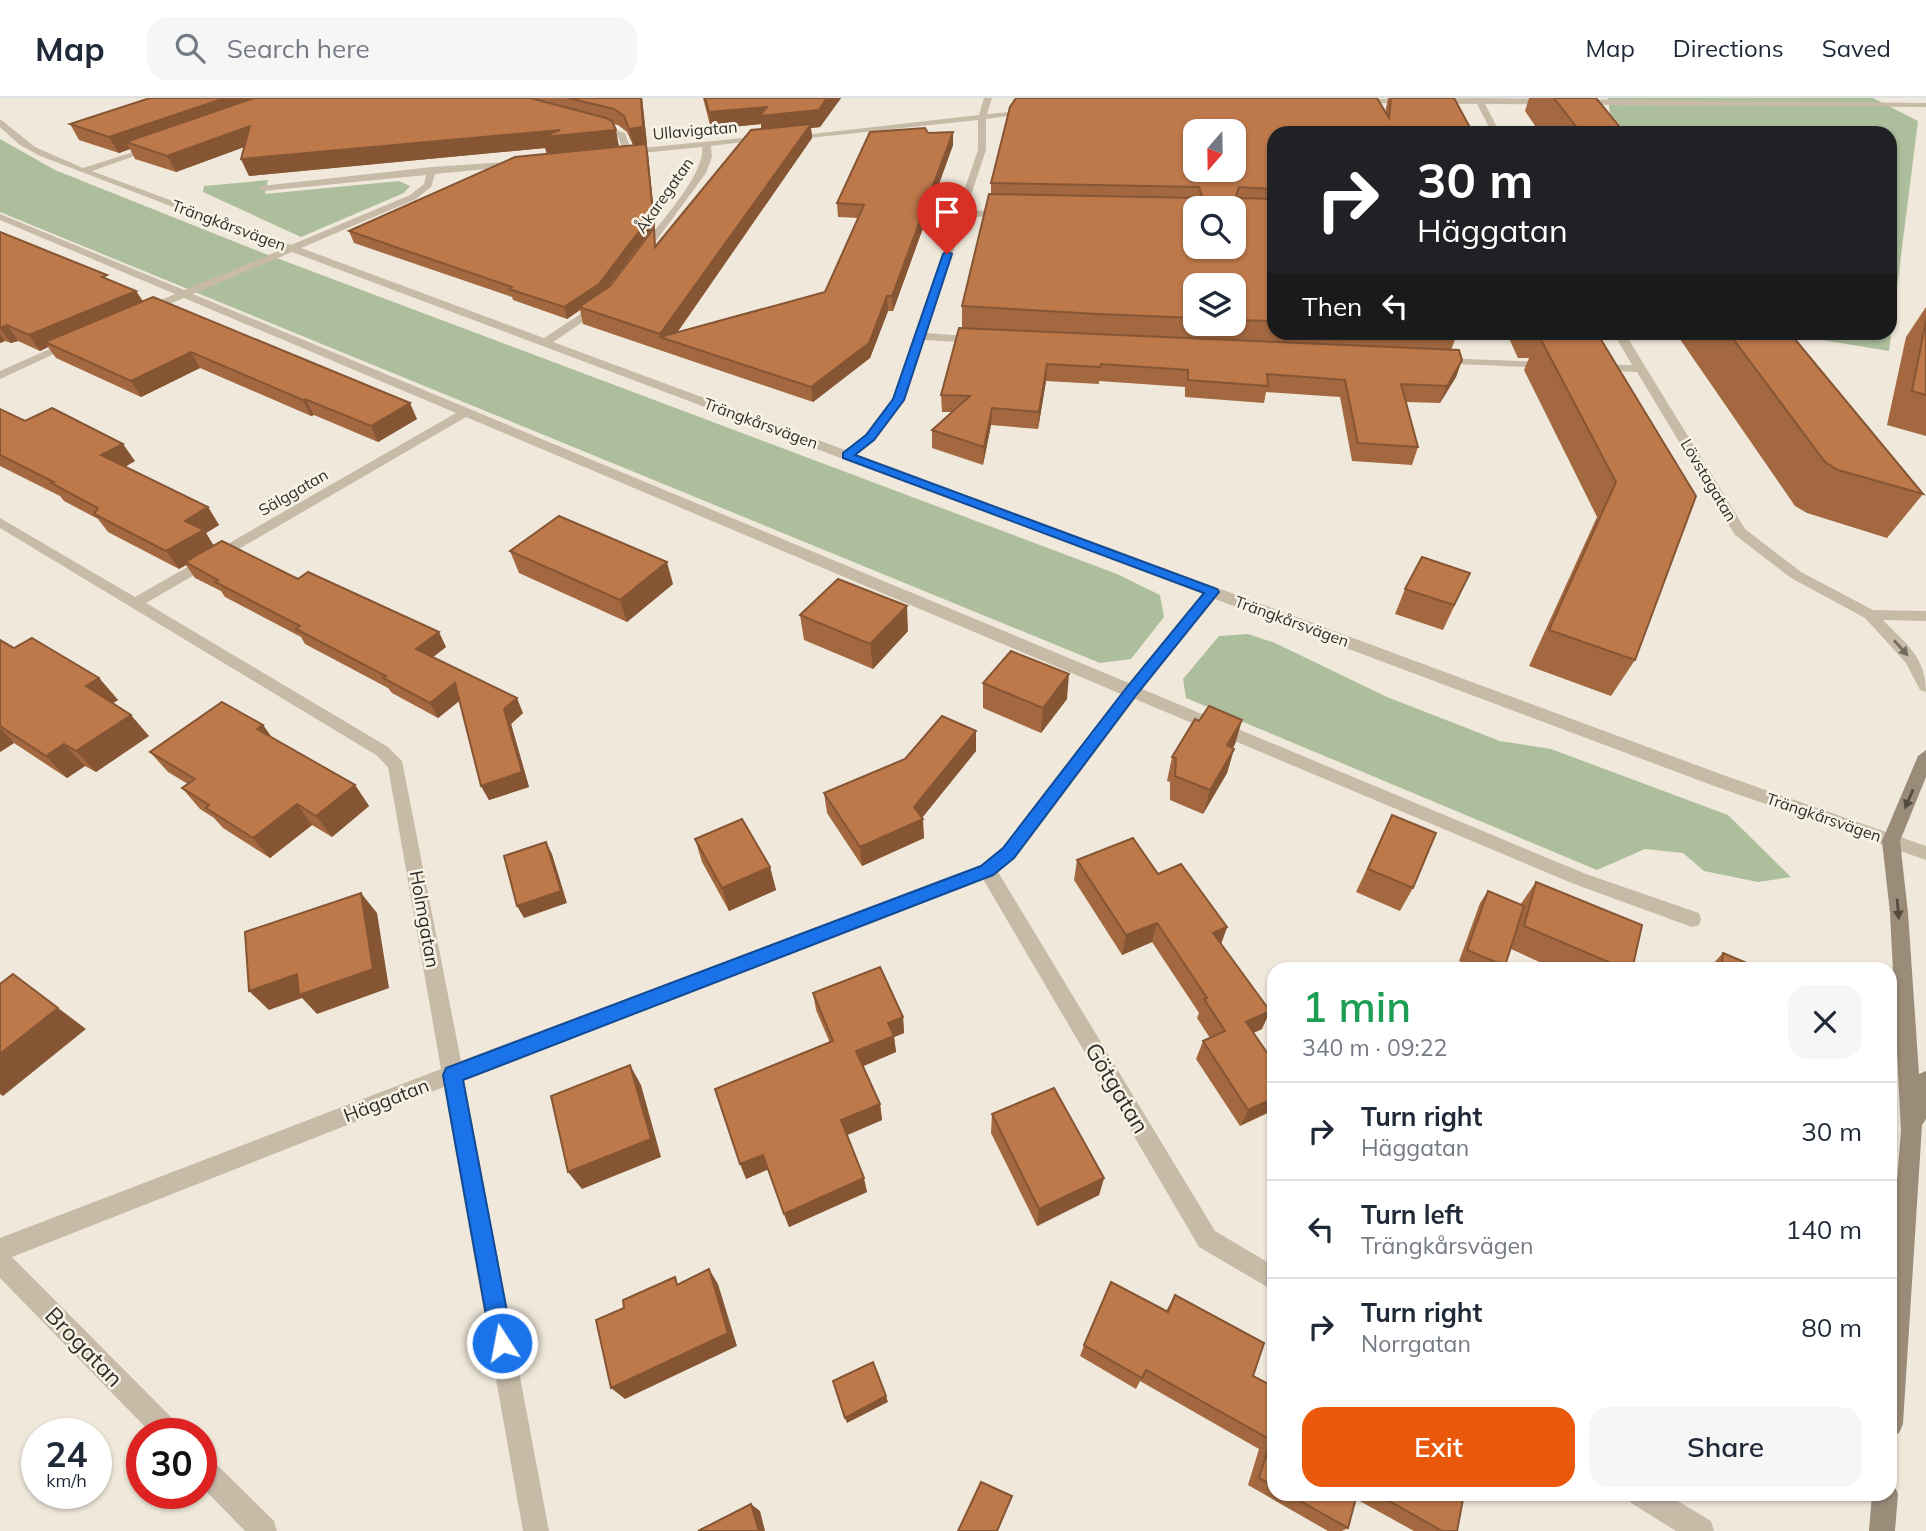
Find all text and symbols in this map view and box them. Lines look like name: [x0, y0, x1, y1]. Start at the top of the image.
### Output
search box: [147, 17, 637, 80]
text: Map: [35, 28, 105, 69]
icon: search: [171, 29, 209, 67]
text: Search here: [227, 32, 370, 65]
text: Map: [1585, 33, 1635, 63]
text: Directions: [1673, 33, 1784, 63]
text: Saved: [1822, 33, 1891, 63]
street label: Ullavigatan: [652, 116, 738, 144]
north arrow: [1183, 119, 1246, 182]
map controls: [1183, 119, 1246, 336]
text: 30 m: [1417, 149, 1533, 210]
street label: Åkaregatan: [631, 153, 697, 237]
icon: right: [1302, 154, 1393, 245]
pin: [917, 182, 977, 254]
icon: arrive: [928, 193, 966, 231]
street label: Trängkårsvägen: [169, 195, 289, 255]
button: search: [1183, 196, 1246, 259]
text: Häggatan: [1417, 210, 1568, 250]
button: layers: [1183, 273, 1246, 336]
icon: left: [1376, 287, 1414, 325]
text: Then: [1302, 290, 1362, 323]
street label: Trängkårsvägen: [701, 393, 821, 453]
street label: Lövstagatan: [1677, 435, 1741, 525]
street label: Sälggatan: [255, 464, 331, 520]
street label: Trängkårsvägen: [1232, 591, 1352, 651]
one-way arrow: [1893, 639, 1909, 657]
street label: Trängkårsvägen: [1764, 788, 1884, 846]
one-way arrow: [1903, 789, 1915, 809]
street label: Holmgatan: [405, 868, 445, 970]
one-way arrow: [1893, 898, 1904, 920]
text: 1 min: [1302, 980, 1411, 1033]
button: close: [1788, 985, 1862, 1059]
text: 340 m · 09:22: [1302, 1033, 1447, 1062]
street label: Götgatan: [1079, 1037, 1156, 1138]
street label: Häggatan: [340, 1073, 432, 1127]
text: Turn right: [1361, 1100, 1482, 1133]
icon: right: [1302, 1112, 1340, 1150]
text: 30 m: [1801, 1115, 1862, 1148]
text: Häggatan: [1361, 1133, 1469, 1162]
text: Turn left: [1361, 1198, 1463, 1231]
icon: left: [1302, 1210, 1340, 1248]
text: 140 m: [1786, 1213, 1862, 1246]
text: Trängkårsvägen: [1361, 1231, 1534, 1260]
text: Turn right: [1361, 1296, 1482, 1329]
street label: Brogatan: [39, 1301, 130, 1393]
position arrow: [465, 1306, 539, 1380]
icon: right: [1302, 1308, 1340, 1346]
text: 80 m: [1801, 1311, 1862, 1344]
text: Norrgatan: [1361, 1329, 1471, 1358]
button: Exit: [1302, 1407, 1575, 1487]
button: Share: [1589, 1407, 1862, 1487]
speed limit sign: 30: [126, 1418, 217, 1509]
text: 24: [45, 1432, 88, 1476]
text: km/h: [46, 1469, 87, 1492]

